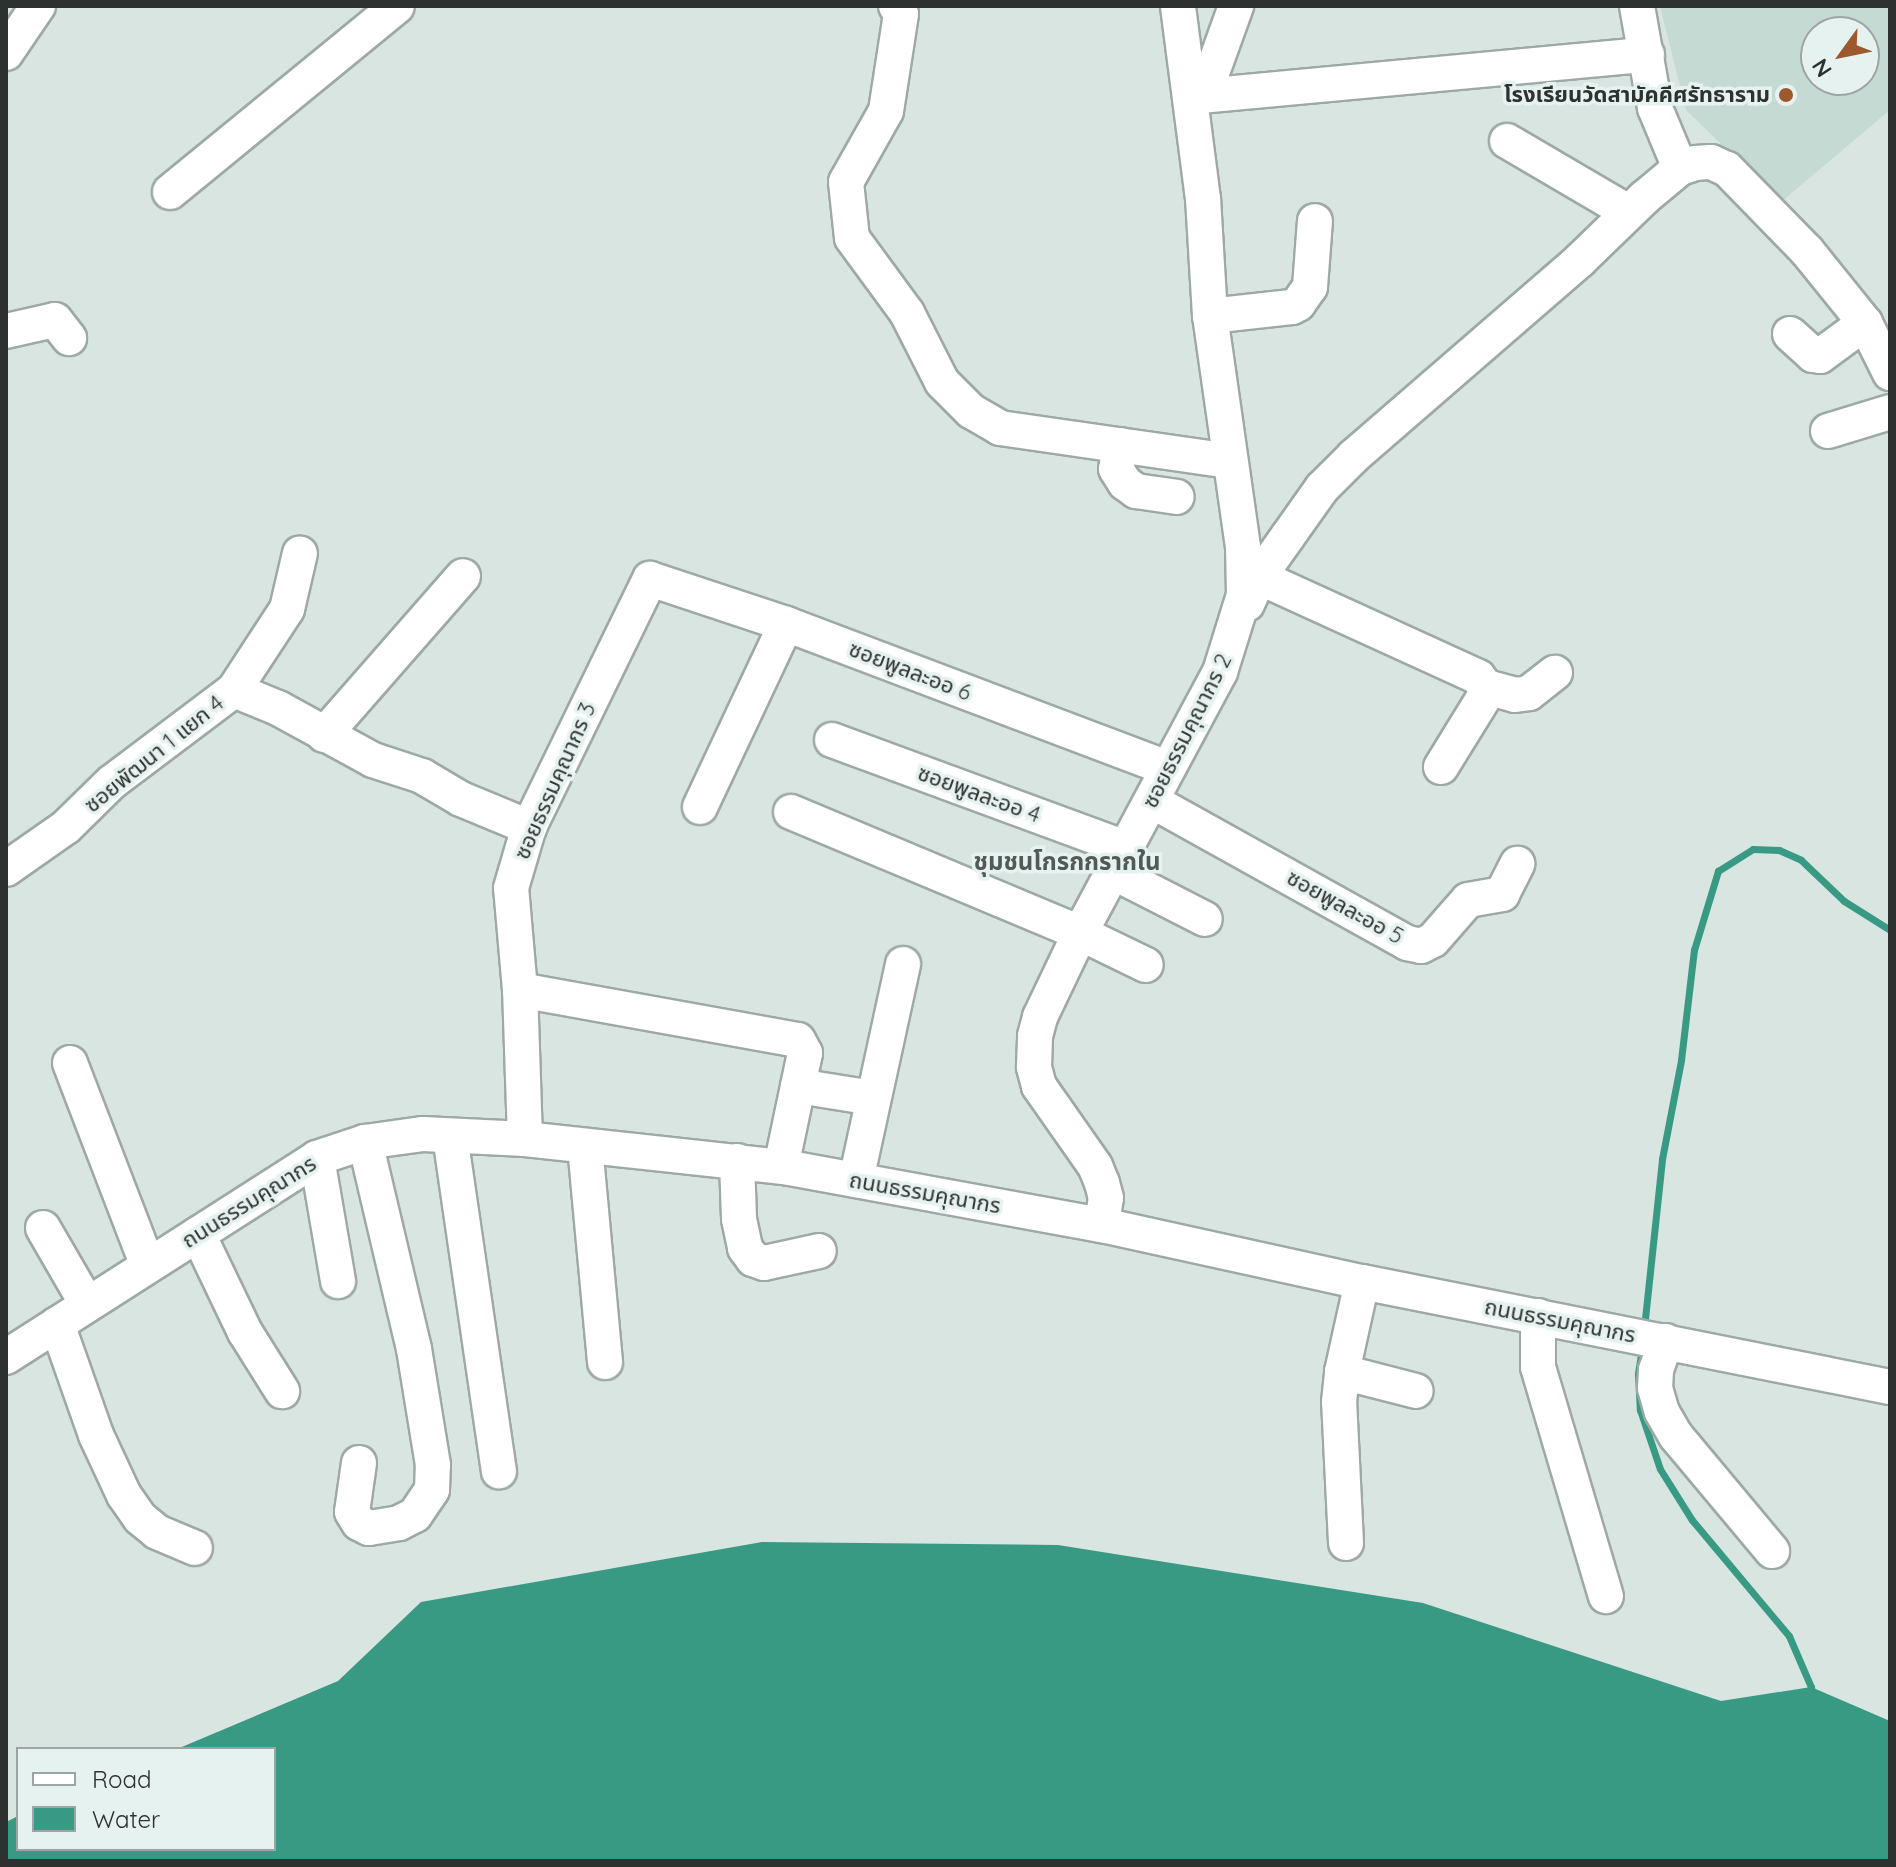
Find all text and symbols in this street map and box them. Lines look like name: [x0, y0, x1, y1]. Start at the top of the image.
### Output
north arrow: [1800, 16, 1880, 96]
text: N: [1805, 54, 1838, 82]
place label: โรงเรียนวัดสามัคคีศรัทธาราม: [1504, 82, 1770, 108]
marker: โรงเรียนวัดสามัคคีศรัทธาราม: [1777, 86, 1795, 104]
street label: ซอยพูลละออ 6: [845, 636, 975, 706]
street label: ซอยธรรมคุณากร 2: [1137, 650, 1237, 812]
street label: ซอยพัฒนา 1 แยก 4: [79, 690, 229, 818]
street label: ซอยธรรมคุณากร 3: [509, 699, 601, 863]
street label: ซอยพูลละออ 4: [914, 760, 1044, 828]
district label: ชุมชนโกรกกรากใน: [974, 848, 1160, 876]
street label: ซอยพูลละออ 5: [1282, 864, 1408, 950]
street label: ถนนธรรมคุณากร: [177, 1150, 321, 1254]
street label: ถนนธรรมคุณากร: [847, 1167, 1003, 1219]
street label: ถนนธรรมคุณากร: [1482, 1293, 1638, 1349]
legend: [16, 1747, 276, 1851]
text: Road: [92, 1764, 152, 1794]
text: Water: [92, 1804, 160, 1834]

